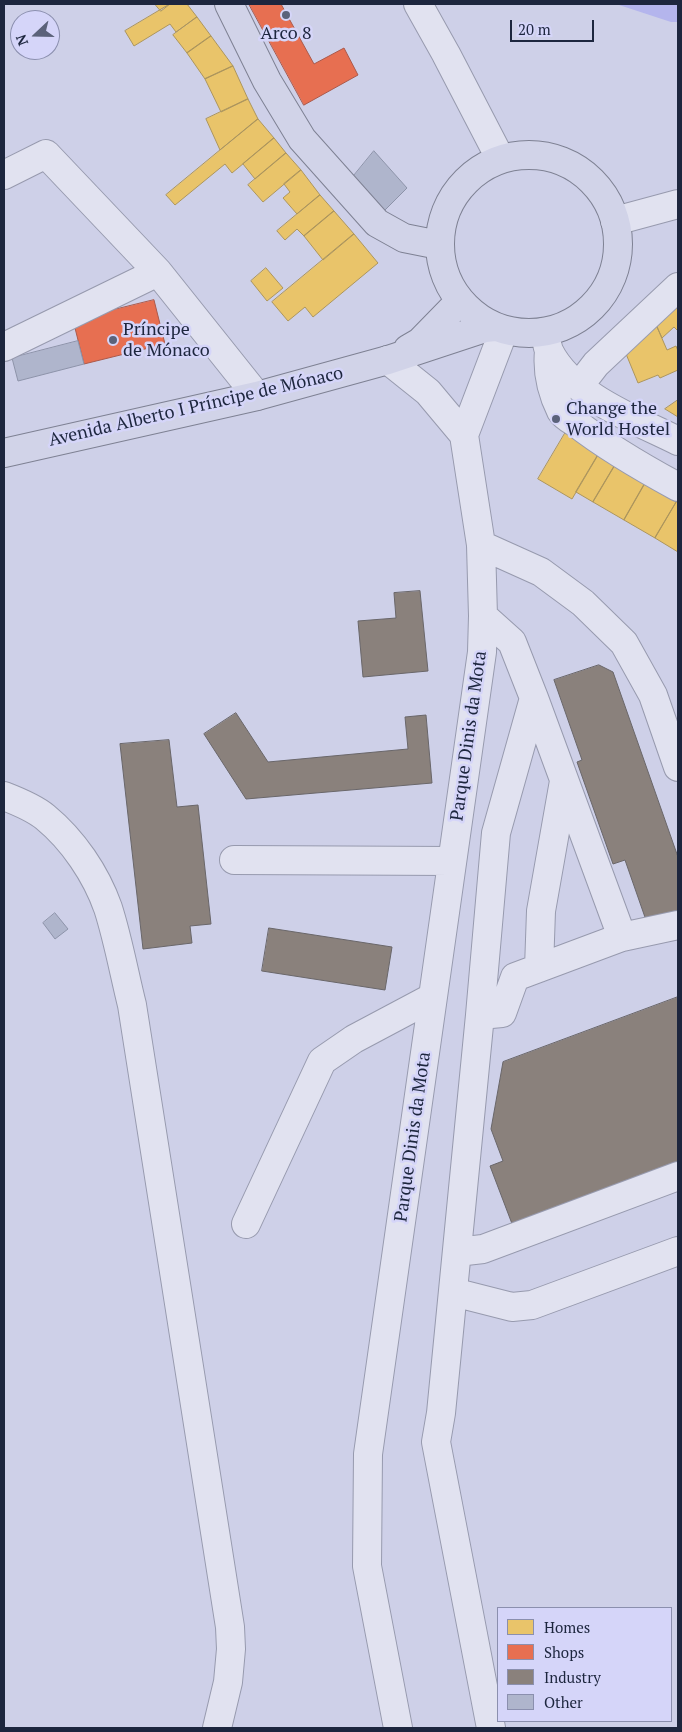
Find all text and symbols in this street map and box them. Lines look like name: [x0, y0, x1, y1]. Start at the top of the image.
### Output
marker: Arco 8: [280, 9, 292, 21]
north arrow: [10, 10, 60, 60]
scale bar: [512, 10, 596, 42]
text: 20 m: [518, 19, 551, 39]
place label: Arco 8: [260, 23, 312, 45]
text: N: [11, 32, 32, 49]
place label: Príncipe de Mónaco: [123, 319, 210, 362]
marker: Príncipe de Mónaco: [107, 334, 119, 346]
street label: Avenida Alberto I Príncipe de Mónaco: [47, 363, 345, 451]
place label: Change the World Hostel: [566, 398, 670, 440]
marker: Change the World Hostel: [550, 413, 562, 425]
street label: Parque Dinis da Mota: [446, 650, 492, 822]
street label: Parque Dinis da Mota: [390, 1051, 436, 1223]
legend: [497, 1607, 672, 1722]
text: Homes: [544, 1617, 590, 1637]
text: Shops: [544, 1642, 584, 1662]
text: Industry: [544, 1667, 601, 1687]
text: Other: [544, 1692, 583, 1712]

